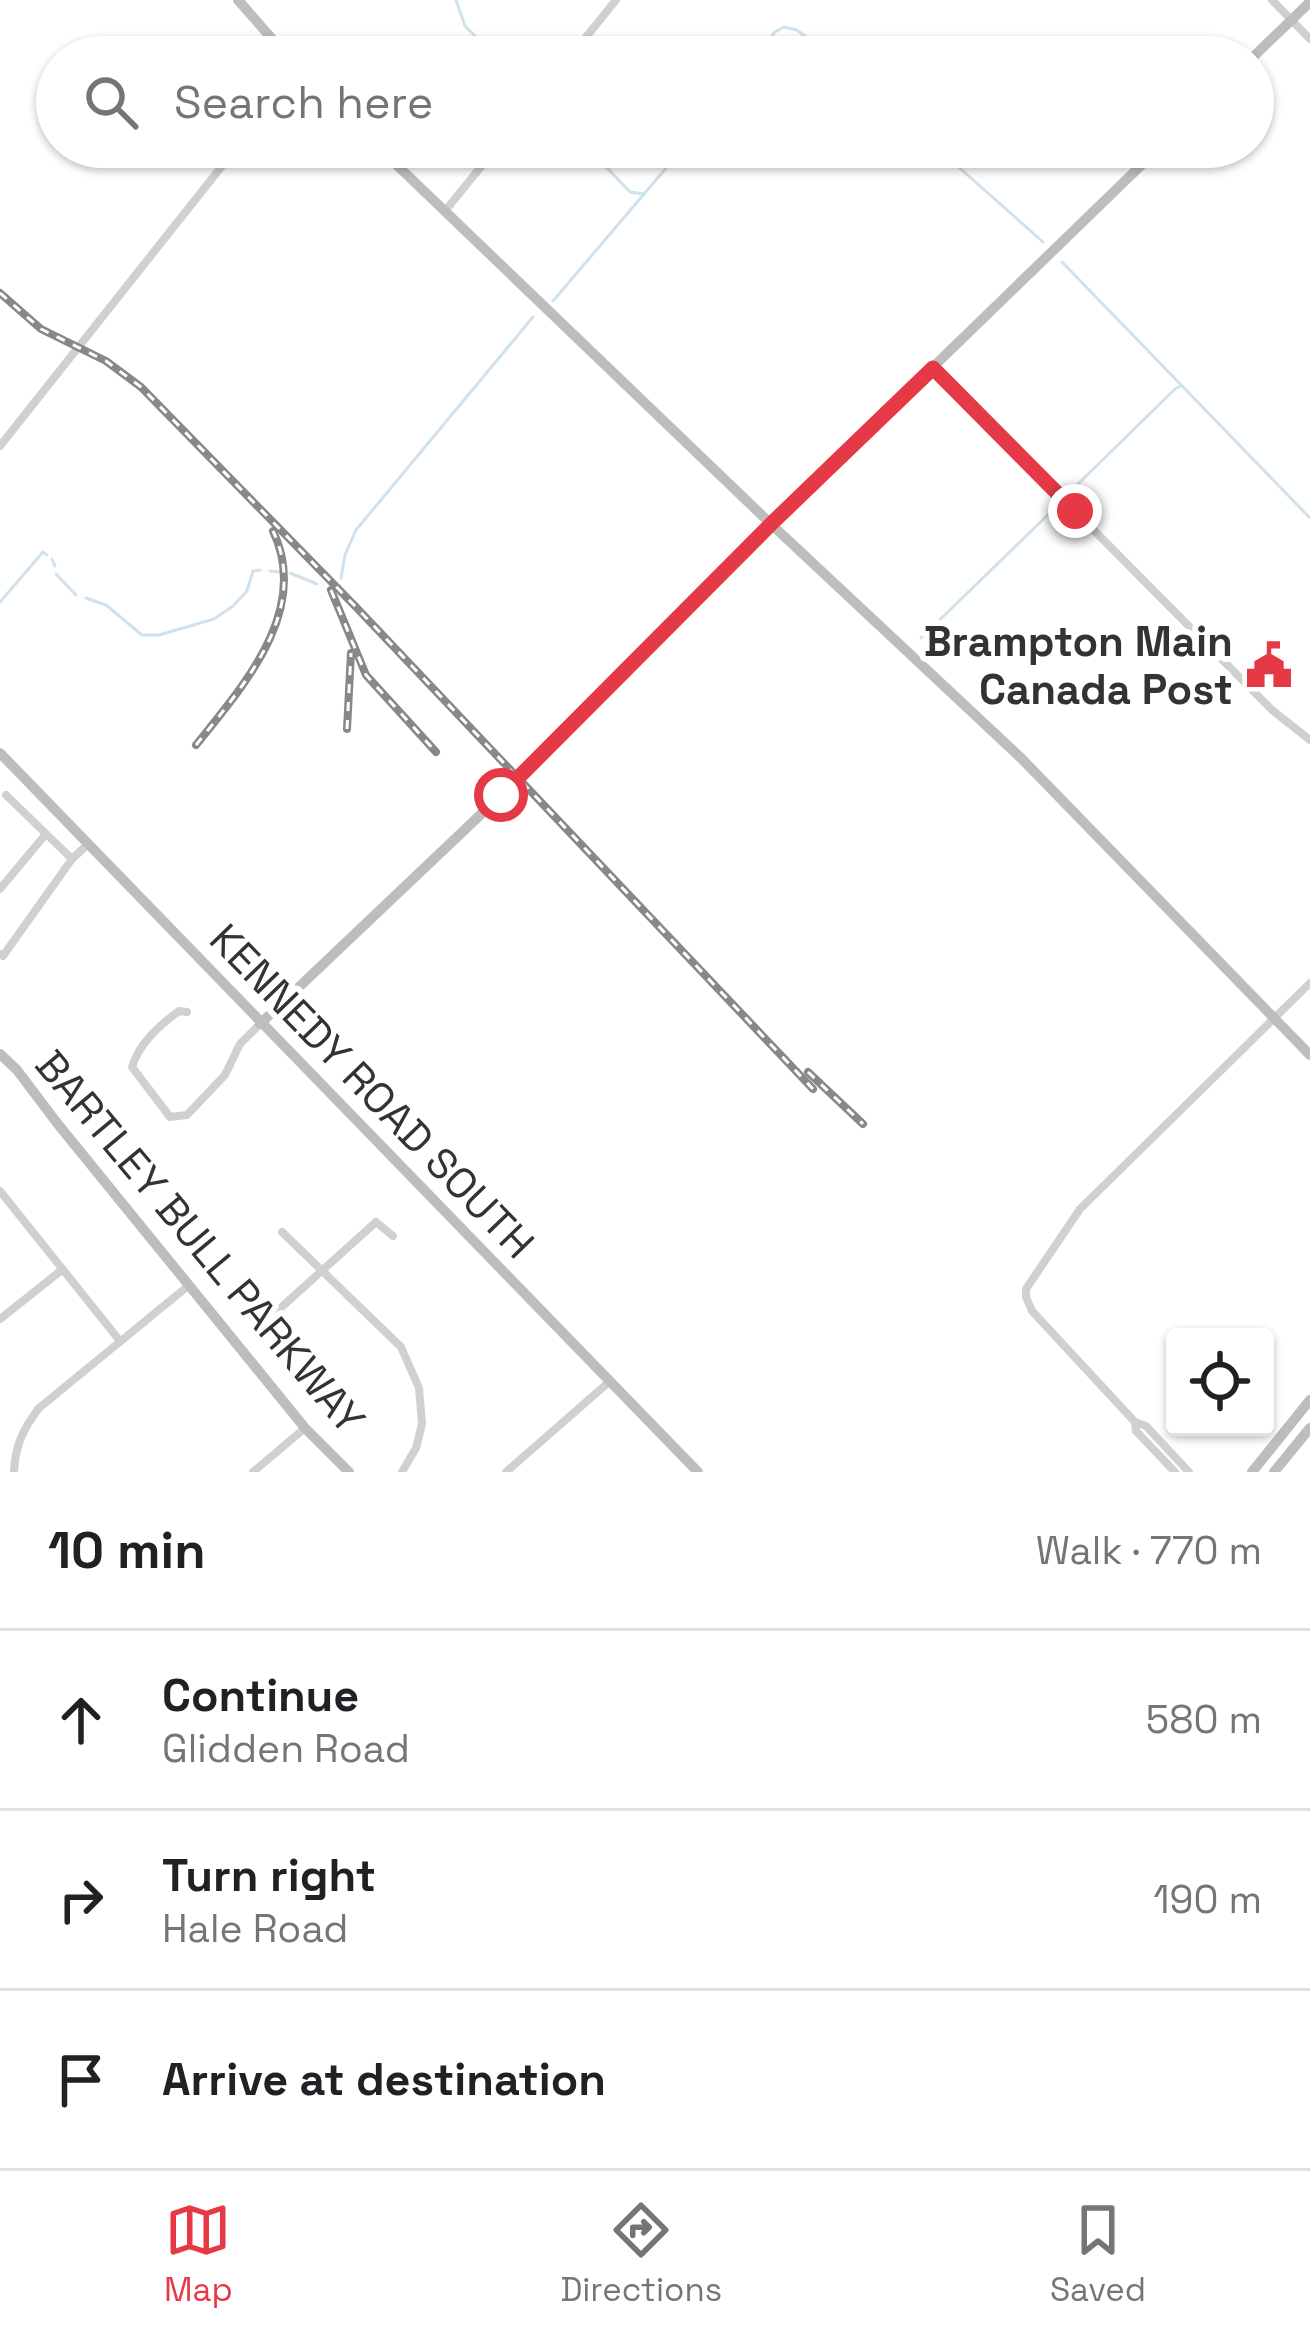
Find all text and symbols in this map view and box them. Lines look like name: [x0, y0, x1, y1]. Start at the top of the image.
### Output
search box: [36, 36, 1274, 168]
icon: search: [78, 69, 144, 135]
text: Search here: [174, 74, 433, 131]
route end: [1048, 484, 1102, 538]
place label: Brampton Main Canada Post: [924, 615, 1233, 716]
public building icon: Brampton Main Canada Post: [1244, 640, 1294, 690]
route start: [474, 768, 528, 822]
street label: KENNEDY ROAD SOUTH: [199, 913, 545, 1269]
street label: BARTLEY BULL PARKWAY: [24, 1039, 376, 1445]
map controls: [1166, 1328, 1274, 1436]
button: locate: [1166, 1328, 1274, 1436]
text: 10 min: [48, 1518, 206, 1583]
text: Walk · 770 m: [1036, 1526, 1262, 1575]
text: Continue: [162, 1667, 359, 1724]
icon: ahead: [48, 1687, 114, 1753]
text: 580 m: [1146, 1695, 1262, 1744]
text: Glidden Road: [162, 1724, 410, 1773]
text: Turn right: [162, 1847, 376, 1904]
icon: right: [48, 1867, 114, 1933]
text: 190 m: [1153, 1875, 1262, 1924]
text: Hale Road: [162, 1904, 348, 1953]
icon: arrive: [48, 2047, 114, 2113]
text: Arrive at destination: [162, 2051, 606, 2108]
tab: Map: [164, 2197, 233, 2311]
tab: Directions: [560, 2197, 722, 2311]
tab: Saved: [1050, 2197, 1146, 2311]

